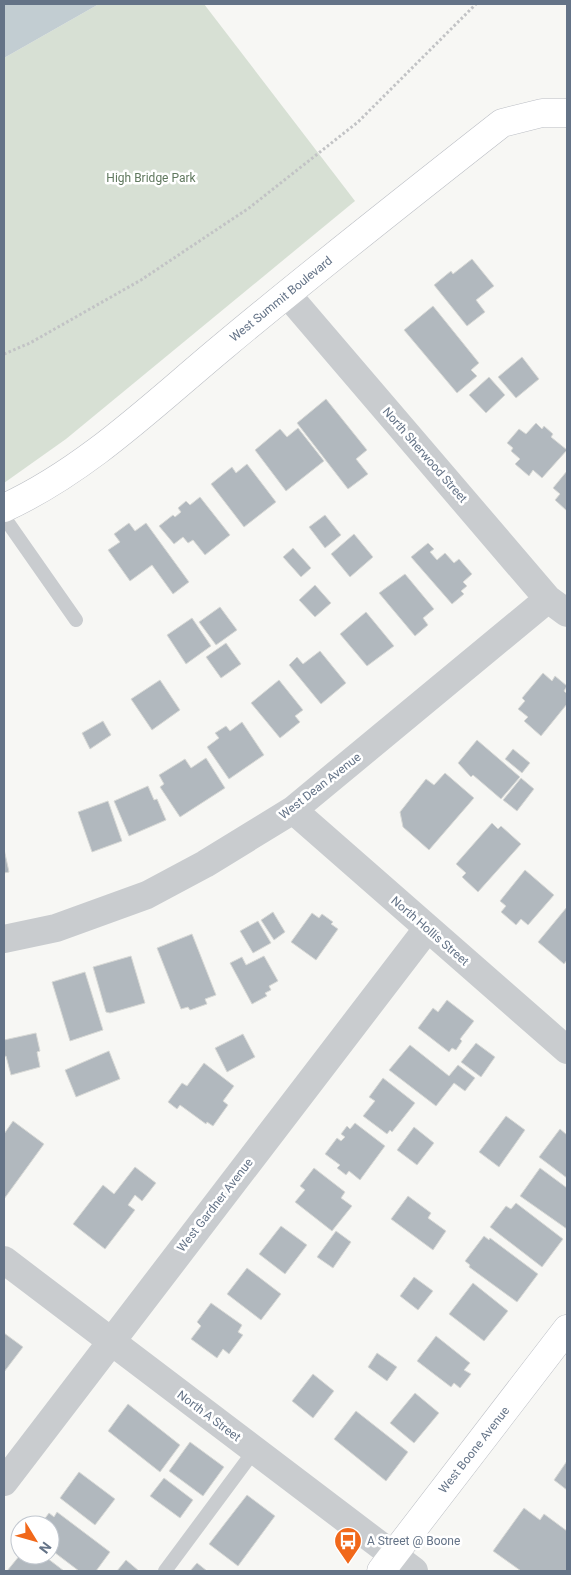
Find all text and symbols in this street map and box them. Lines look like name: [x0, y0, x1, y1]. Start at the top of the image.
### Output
park label: High Bridge Park: [106, 171, 197, 185]
street label: West Summit Boulevard: [227, 253, 335, 345]
street label: North Sherwood Street: [380, 405, 470, 506]
street label: West Dean Avenue: [276, 750, 364, 822]
street label: North Hollis Street: [388, 893, 472, 969]
street label: West Gardner Avenue: [174, 1156, 256, 1254]
street label: North A Street: [175, 1388, 244, 1444]
street label: West Boone Avenue: [436, 1404, 512, 1496]
north arrow: [10, 1515, 60, 1565]
bus stop icon: A Street @ Boone: [333, 1526, 363, 1565]
place label: A Street @ Boone: [367, 1534, 460, 1548]
text: N: [36, 1539, 55, 1557]

